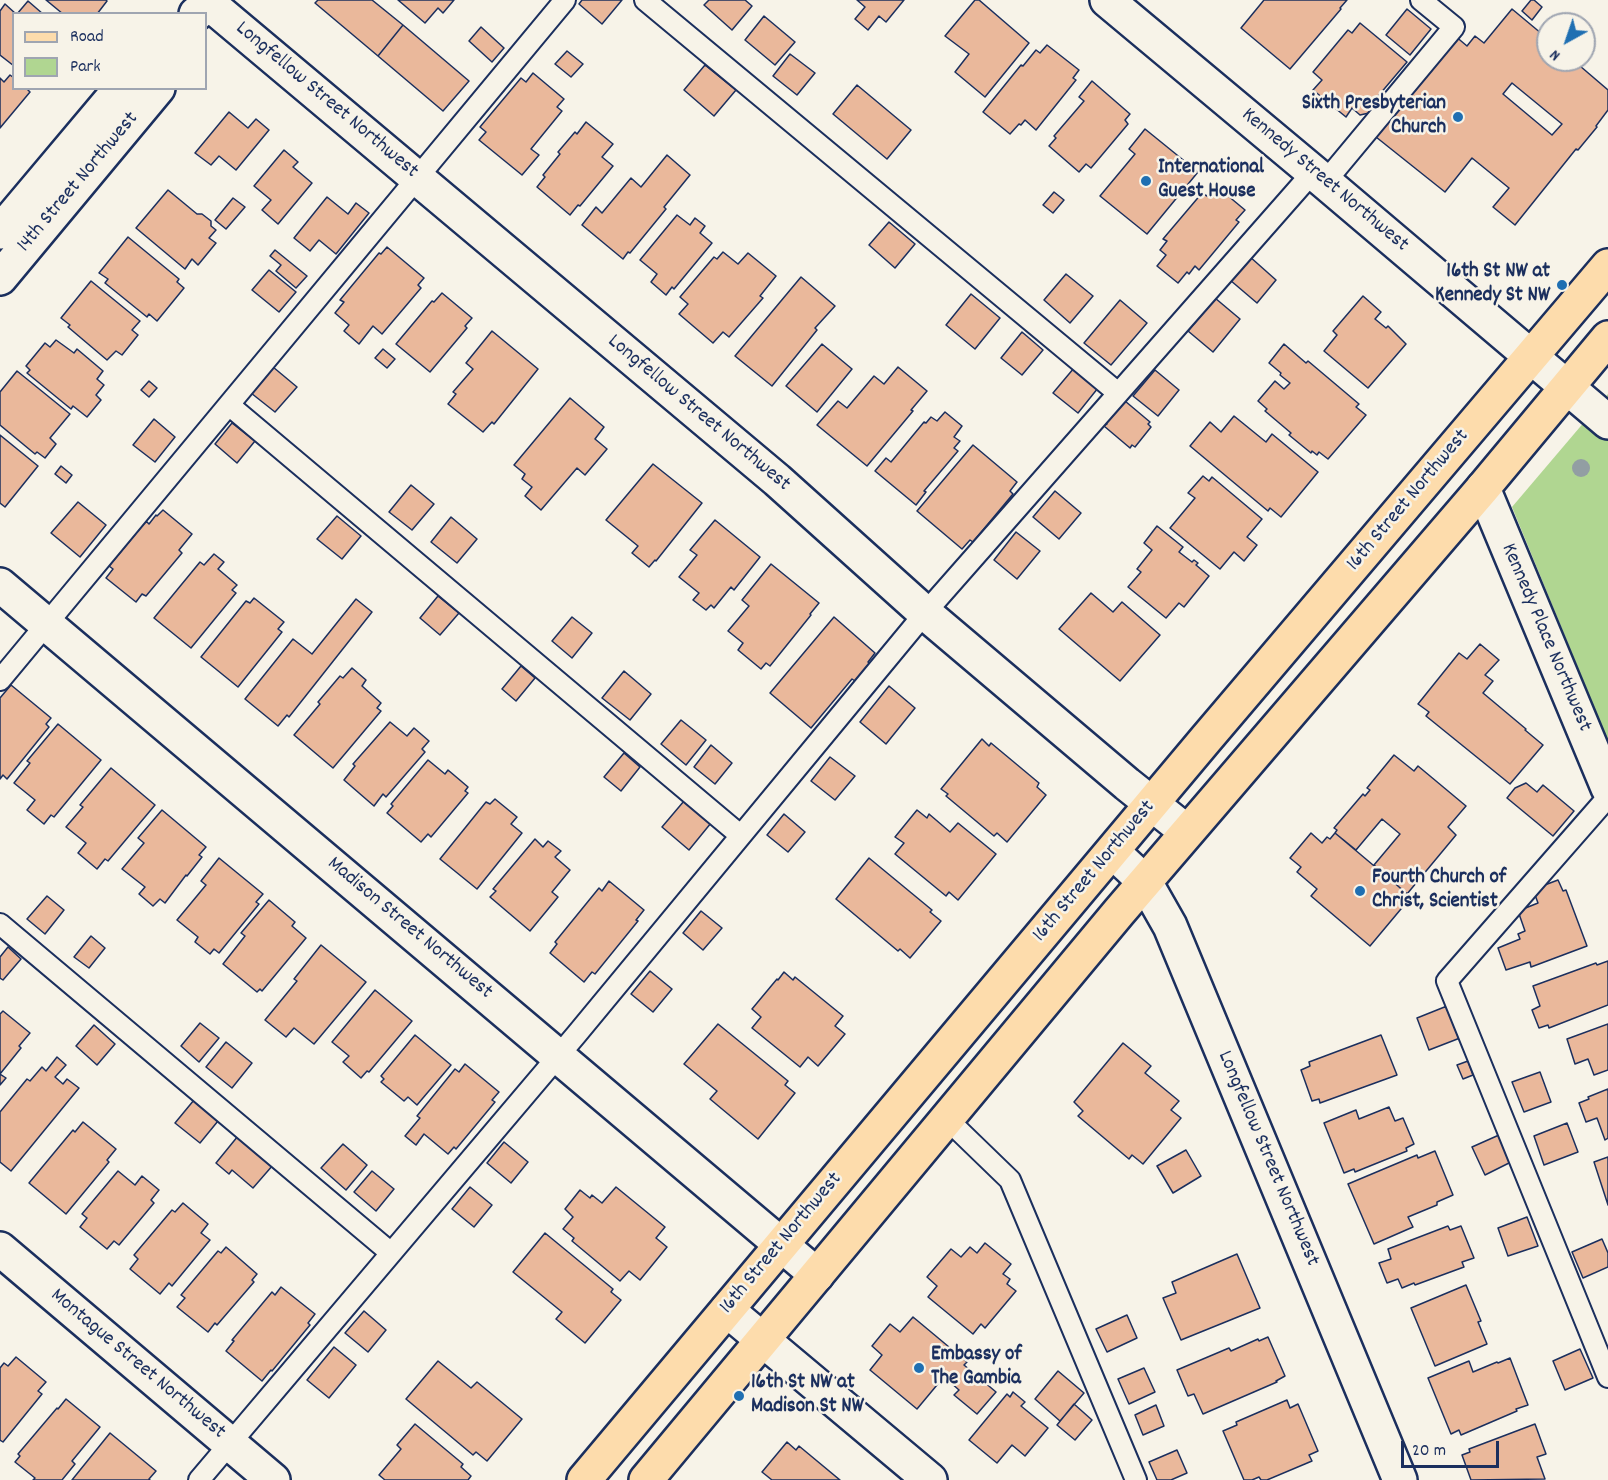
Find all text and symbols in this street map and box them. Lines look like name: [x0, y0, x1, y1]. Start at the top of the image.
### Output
legend: [12, 12, 207, 90]
north arrow: [1536, 12, 1596, 72]
street label: Longfellow Street Northwest: [229, 17, 423, 185]
text: Road: [70, 25, 104, 50]
text: N: [1545, 43, 1566, 66]
text: Park: [70, 55, 101, 80]
place label: Sixth Presbyterian Church: [1302, 92, 1446, 142]
street label: Kennedy Street Northwest: [1235, 104, 1413, 258]
street label: 14th Street Northwest: [13, 108, 145, 258]
marker: Sixth Presbyterian Church: [1451, 110, 1465, 124]
place label: International Guest House: [1158, 156, 1264, 206]
marker: International Guest House: [1139, 174, 1153, 188]
place label: 16th St NW at Kennedy St NW: [1435, 260, 1550, 310]
marker: 16th St NW at Kennedy St NW: [1555, 278, 1569, 292]
street label: Longfellow Street Northwest: [601, 330, 795, 498]
street label: 16th Street Northwest: [1342, 425, 1476, 577]
street label: Kennedy Place Northwest: [1494, 540, 1596, 736]
street label: 16th Street Northwest: [1028, 796, 1162, 948]
street label: Madison Street Northwest: [321, 852, 497, 1006]
place label: Fourth Church of Christ, Scientist: [1372, 866, 1506, 916]
marker: Fourth Church of Christ, Scientist: [1353, 884, 1367, 898]
street label: Longfellow Street Northwest: [1210, 1048, 1324, 1270]
street label: 16th Street Northwest: [715, 1168, 849, 1320]
street label: Montague Street Northwest: [44, 1284, 230, 1446]
place label: Embassy of The Gambia: [931, 1343, 1022, 1393]
marker: Embassy of The Gambia: [912, 1361, 926, 1375]
place label: 16th St NW at Madison St NW: [751, 1371, 864, 1421]
marker: 16th St NW at Madison St NW: [732, 1389, 746, 1403]
scale bar: [1404, 1429, 1502, 1467]
text: 20 m: [1412, 1439, 1446, 1464]

